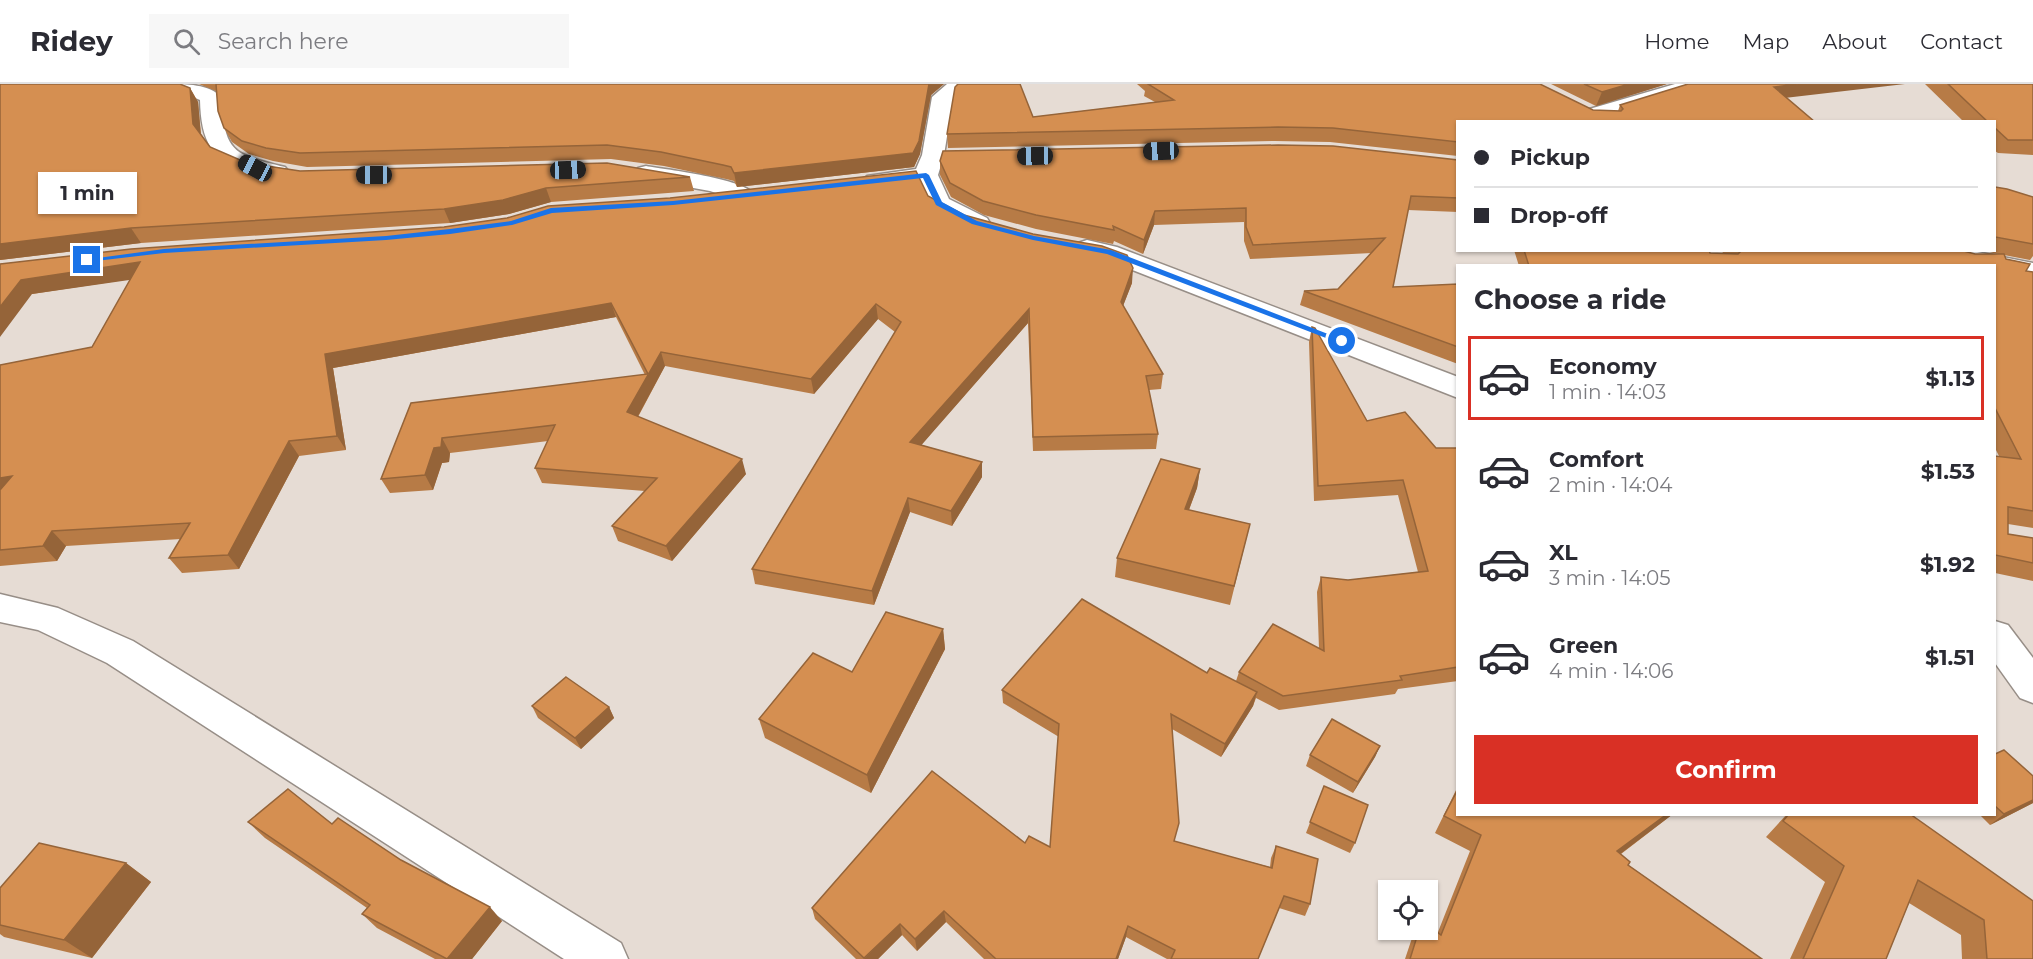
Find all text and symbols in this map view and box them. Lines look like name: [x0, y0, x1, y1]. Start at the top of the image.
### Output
search box: [149, 14, 569, 68]
text: Ridey: [30, 24, 113, 58]
icon: search: [170, 25, 203, 58]
text: Search here: [218, 28, 349, 55]
text: Home: [1644, 29, 1709, 54]
text: Map: [1742, 29, 1789, 54]
text: About: [1822, 29, 1887, 54]
text: Contact: [1920, 29, 2003, 54]
car: [1143, 141, 1179, 161]
text: Pickup: [1510, 144, 1590, 171]
car: [1017, 147, 1053, 165]
car: [235, 152, 275, 184]
car: [550, 160, 586, 180]
car: [356, 166, 392, 184]
callout: 1 min: [38, 173, 136, 215]
text: 1 min: [60, 181, 115, 205]
text: Drop-off: [1510, 202, 1608, 229]
route end: [73, 246, 100, 273]
text: Choose a ride: [1474, 283, 1666, 316]
route start: [1328, 327, 1355, 354]
icon: car: [1477, 351, 1531, 405]
text: Economy: [1549, 353, 1657, 380]
text: $1.13: [1926, 365, 1975, 392]
text: 1 min · 14:03: [1549, 380, 1666, 404]
icon: car: [1477, 444, 1531, 498]
text: Comfort: [1549, 446, 1644, 473]
text: $1.53: [1921, 458, 1975, 485]
text: 2 min · 14:04: [1549, 473, 1673, 497]
icon: car: [1477, 537, 1531, 591]
text: XL: [1549, 539, 1578, 566]
text: $1.92: [1920, 551, 1975, 578]
text: 3 min · 14:05: [1549, 566, 1671, 590]
icon: car: [1477, 630, 1531, 684]
text: Green: [1549, 632, 1618, 659]
text: $1.51: [1925, 644, 1975, 671]
text: 4 min · 14:06: [1549, 659, 1673, 683]
button: Confirm: [1474, 735, 1978, 804]
map controls: [1378, 880, 1438, 940]
button: locate: [1378, 880, 1438, 940]

